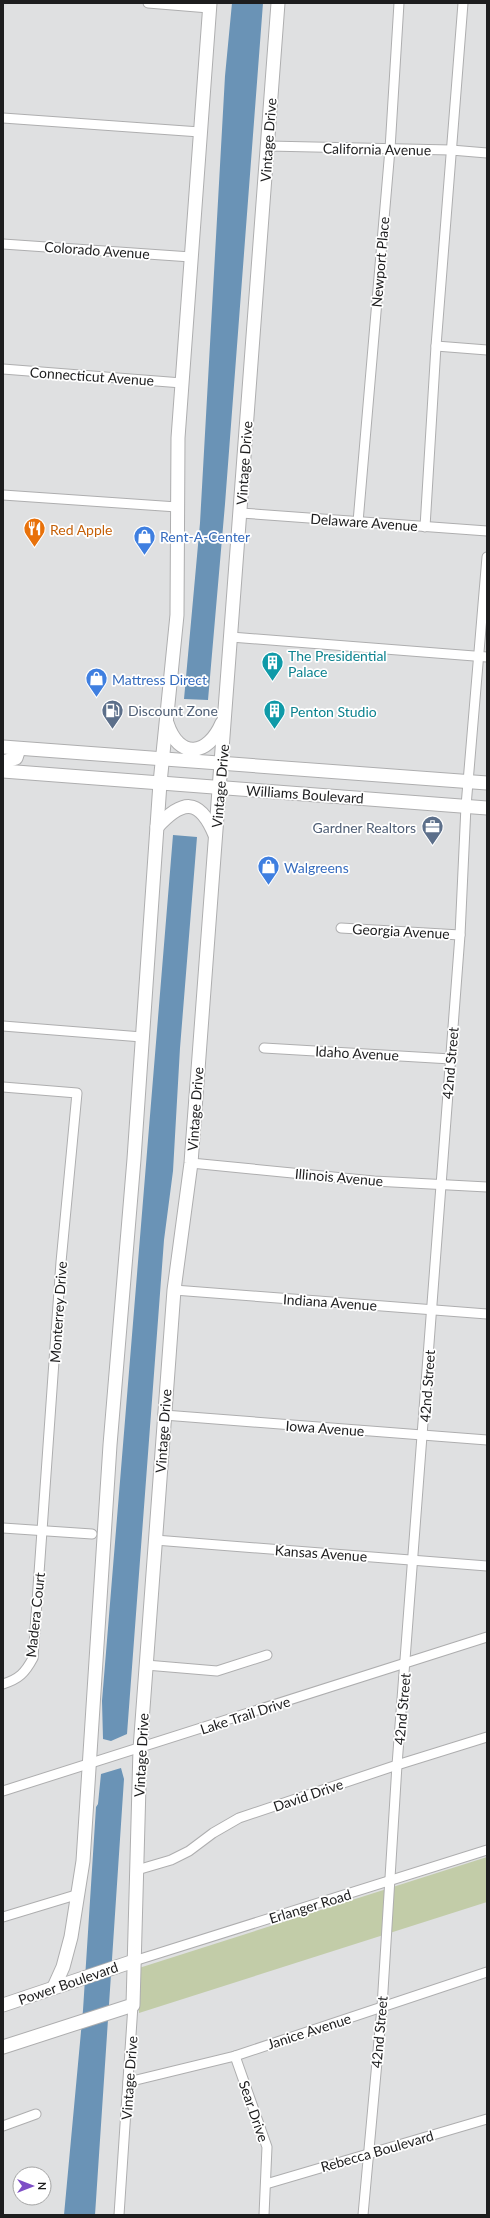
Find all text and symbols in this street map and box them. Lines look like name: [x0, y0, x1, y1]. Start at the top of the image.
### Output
street label: Vintage Drive: [257, 97, 279, 183]
street label: California Avenue: [323, 140, 431, 158]
street label: Newport Place: [368, 216, 392, 308]
street label: Colorado Avenue: [44, 238, 150, 262]
street label: Connecticut Avenue: [29, 363, 155, 389]
street label: Vintage Drive: [233, 420, 255, 506]
street label: Delaware Avenue: [310, 510, 418, 534]
restaurant icon: Red Apple: [22, 516, 48, 549]
place label: Red Apple: [50, 521, 113, 538]
shop icon: Rent-A-Center: [132, 523, 158, 556]
place label: Rent-A-Center: [160, 528, 250, 545]
place label: The Presidential Palace: [288, 647, 387, 680]
building icon: The Presidential Palace: [260, 650, 286, 683]
shop icon: Mattress Direct: [83, 666, 109, 699]
place label: Mattress Direct: [112, 671, 207, 688]
fuel station icon: Discount Zone: [99, 697, 125, 730]
building icon: Penton Studio: [261, 698, 287, 731]
place label: Discount Zone: [128, 702, 218, 719]
place label: Penton Studio: [290, 703, 377, 720]
street label: Vintage Drive: [208, 743, 232, 829]
street label: Williams Boulevard: [246, 781, 364, 807]
office icon: Gardner Realtors: [419, 814, 445, 847]
place label: Gardner Realtors: [313, 819, 416, 836]
shop icon: Walgreens: [256, 854, 282, 887]
place label: Walgreens: [284, 859, 349, 876]
street label: Georgia Avenue: [352, 920, 450, 942]
street label: 42nd Street: [438, 1026, 462, 1100]
street label: Idaho Avenue: [315, 1042, 399, 1064]
street label: Vintage Drive: [184, 1066, 206, 1152]
street label: Illinois Avenue: [294, 1165, 384, 1189]
street label: Monterrey Drive: [46, 1261, 70, 1363]
street label: Indiana Avenue: [283, 1290, 377, 1314]
street label: 42nd Street: [416, 1349, 438, 1423]
street label: Vintage Drive: [152, 1388, 174, 1474]
street label: Iowa Avenue: [285, 1417, 365, 1439]
street label: Kansas Avenue: [274, 1541, 368, 1565]
street label: Madera Court: [22, 1572, 48, 1658]
street label: 42nd Street: [390, 1672, 414, 1746]
street label: Lake Trail Drive: [198, 1692, 292, 1738]
street label: Vintage Drive: [130, 1713, 152, 1797]
street label: David Drive: [271, 1775, 345, 1815]
street label: Erlanger Road: [267, 1885, 353, 1927]
street label: Power Boulevard: [16, 1958, 120, 2008]
street label: 42nd Street: [367, 1995, 391, 2069]
street label: Janice Avenue: [265, 2009, 353, 2053]
street label: Vintage Drive: [118, 2035, 140, 2121]
street label: Sear Drive: [236, 2078, 272, 2144]
street label: Rebecca Boulevard: [319, 2127, 435, 2175]
north arrow: [12, 2166, 52, 2206]
text: N: [36, 2182, 49, 2190]

